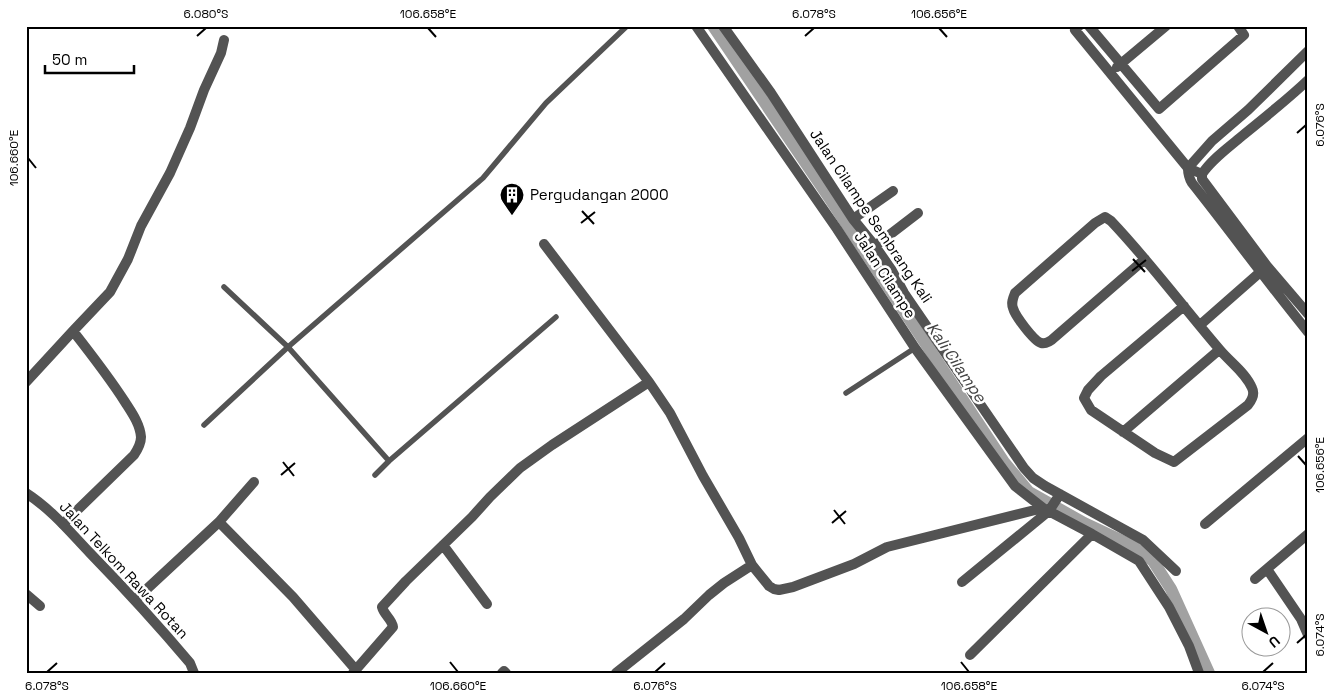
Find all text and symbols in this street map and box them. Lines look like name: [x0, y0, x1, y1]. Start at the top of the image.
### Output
text: 6.080°S: [184, 6, 228, 22]
text: 106.658°E: [400, 6, 456, 22]
text: 6.078°S: [792, 6, 836, 22]
text: 106.656°E: [911, 6, 967, 22]
scale bar: [45, 42, 134, 74]
text: 50 m: [52, 50, 87, 69]
text: 6.076°S: [1312, 103, 1328, 147]
street label: Jalan Cilampe Sembrang Kali: [806, 126, 936, 306]
text: 106.660°E: [6, 129, 22, 186]
building icon: Pergudangan 2000: [499, 182, 525, 216]
place label: Pergudangan 2000: [530, 185, 669, 204]
street label: Jalan Cilampe: [850, 228, 920, 322]
water label: Kali Cilampe: [922, 318, 991, 407]
text: 106.656°E: [1312, 437, 1328, 493]
street label: Jalan Telkom Rawa Rotan: [56, 497, 193, 642]
north arrow: [1242, 606, 1292, 656]
text: 6.074°S: [1312, 613, 1328, 657]
text: U: [1265, 632, 1284, 652]
text: 6.078°S: [25, 678, 69, 694]
text: 106.660°E: [430, 678, 487, 694]
text: 6.076°S: [633, 678, 677, 694]
text: 106.658°E: [941, 678, 997, 694]
text: 6.074°S: [1241, 678, 1285, 694]

